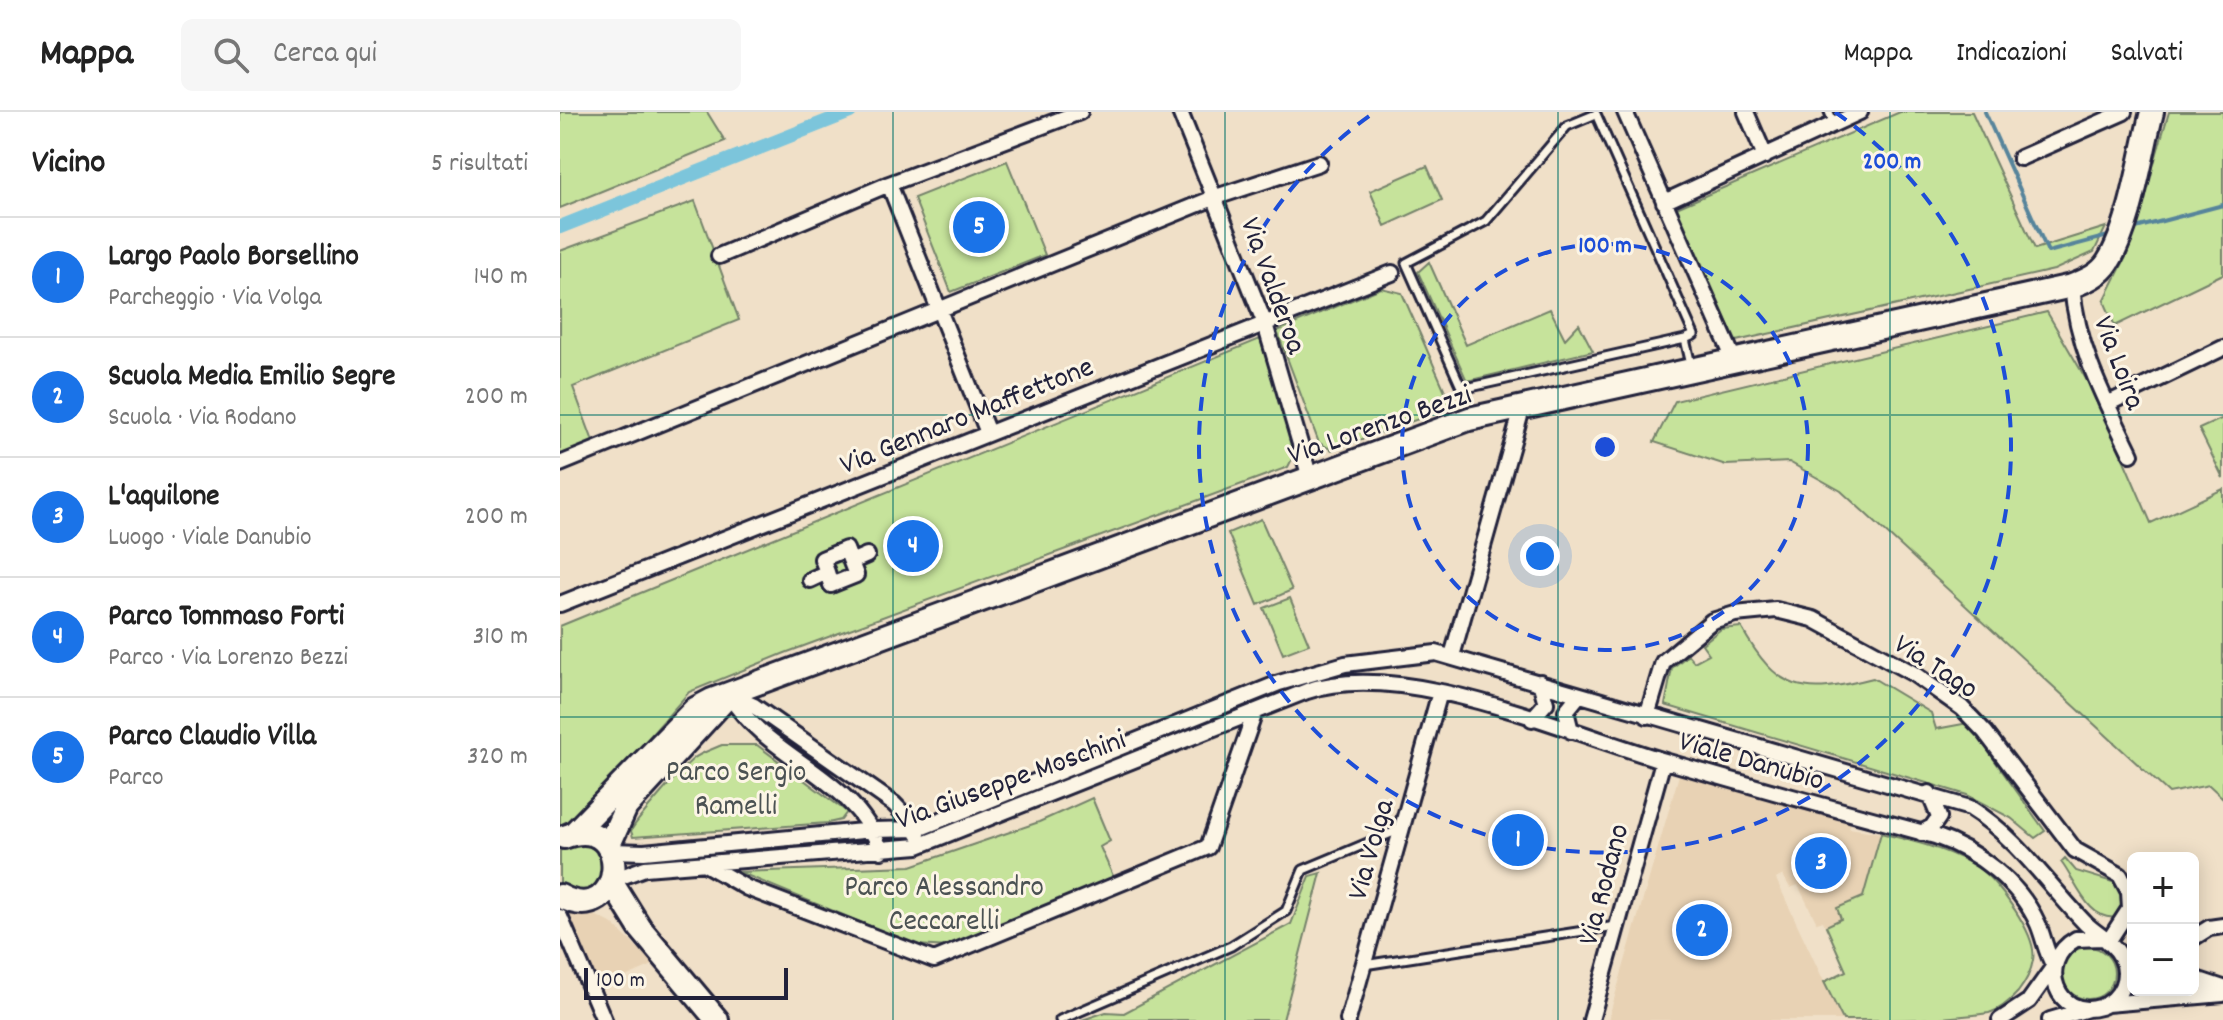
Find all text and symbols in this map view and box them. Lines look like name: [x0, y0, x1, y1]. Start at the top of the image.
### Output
search box: [181, 19, 741, 91]
text: Mappa: [40, 28, 133, 83]
icon: search: [209, 33, 253, 77]
text: Cerca qui: [273, 34, 377, 77]
text: Mappa: [1844, 35, 1912, 75]
text: Indicazioni: [1956, 35, 2067, 75]
text: Salvati: [2111, 35, 2183, 75]
text: Vicino: [32, 140, 105, 189]
text: 5 risultati: [431, 146, 528, 183]
text: 200 m: [1863, 146, 1921, 180]
pin: 5: [953, 197, 1005, 257]
street label: Via Valderoa: [1226, 212, 1316, 362]
text: 100 m: [1578, 230, 1632, 264]
text: Largo Paolo Borsellino: [108, 237, 359, 280]
text: 1: [55, 259, 61, 296]
text: 140 m: [474, 259, 528, 296]
text: Parcheggio · Via Volga: [108, 280, 322, 317]
street label: Via Loira: [2079, 311, 2155, 418]
street label: Via Gennaro Maffettone: [834, 348, 1101, 489]
text: Scuola Media Emilio Segre: [108, 357, 395, 400]
street label: Via Lorenzo Bezzi: [1283, 376, 1478, 479]
text: 2: [52, 379, 64, 416]
text: 200 m: [464, 379, 528, 416]
text: Scuola · Via Rodano: [108, 400, 297, 437]
centre of rings: [1591, 433, 1619, 461]
text: L'aquilone: [108, 477, 220, 520]
text: 3: [52, 499, 64, 536]
text: 200 m: [464, 499, 528, 536]
pin: 4: [887, 516, 939, 576]
text: Luogo · Viale Danubio: [108, 520, 312, 557]
your location: [1520, 536, 1560, 576]
text: Parco Tommaso Forti: [108, 597, 344, 640]
text: 4: [53, 619, 63, 656]
text: 310 m: [473, 619, 528, 656]
street label: Via Tago: [1884, 625, 1985, 712]
text: Parco · Via Lorenzo Bezzi: [108, 640, 348, 677]
text: Parco Claudio Villa: [108, 717, 316, 760]
street label: Via Giuseppe Moschini: [890, 721, 1133, 844]
street label: Viale Danubio: [1673, 722, 1828, 805]
text: 5: [52, 739, 64, 776]
text: 320 m: [467, 739, 528, 776]
park label: Parco Sergio Ramelli: [666, 753, 806, 830]
text: Parco: [108, 760, 164, 797]
street label: Via Volga: [1338, 794, 1408, 906]
pin: 1: [1492, 810, 1544, 870]
street label: Via Rodano: [1570, 820, 1643, 951]
pin: 3: [1795, 833, 1847, 893]
map controls: [2127, 852, 2199, 996]
button: +: [2127, 852, 2199, 924]
park label: Parco Alessandro Ceccarelli: [844, 868, 1044, 945]
pin: 2: [1676, 900, 1728, 960]
button: −: [2127, 924, 2199, 996]
scale bar: [584, 964, 788, 1000]
text: 100 m: [596, 966, 645, 997]

